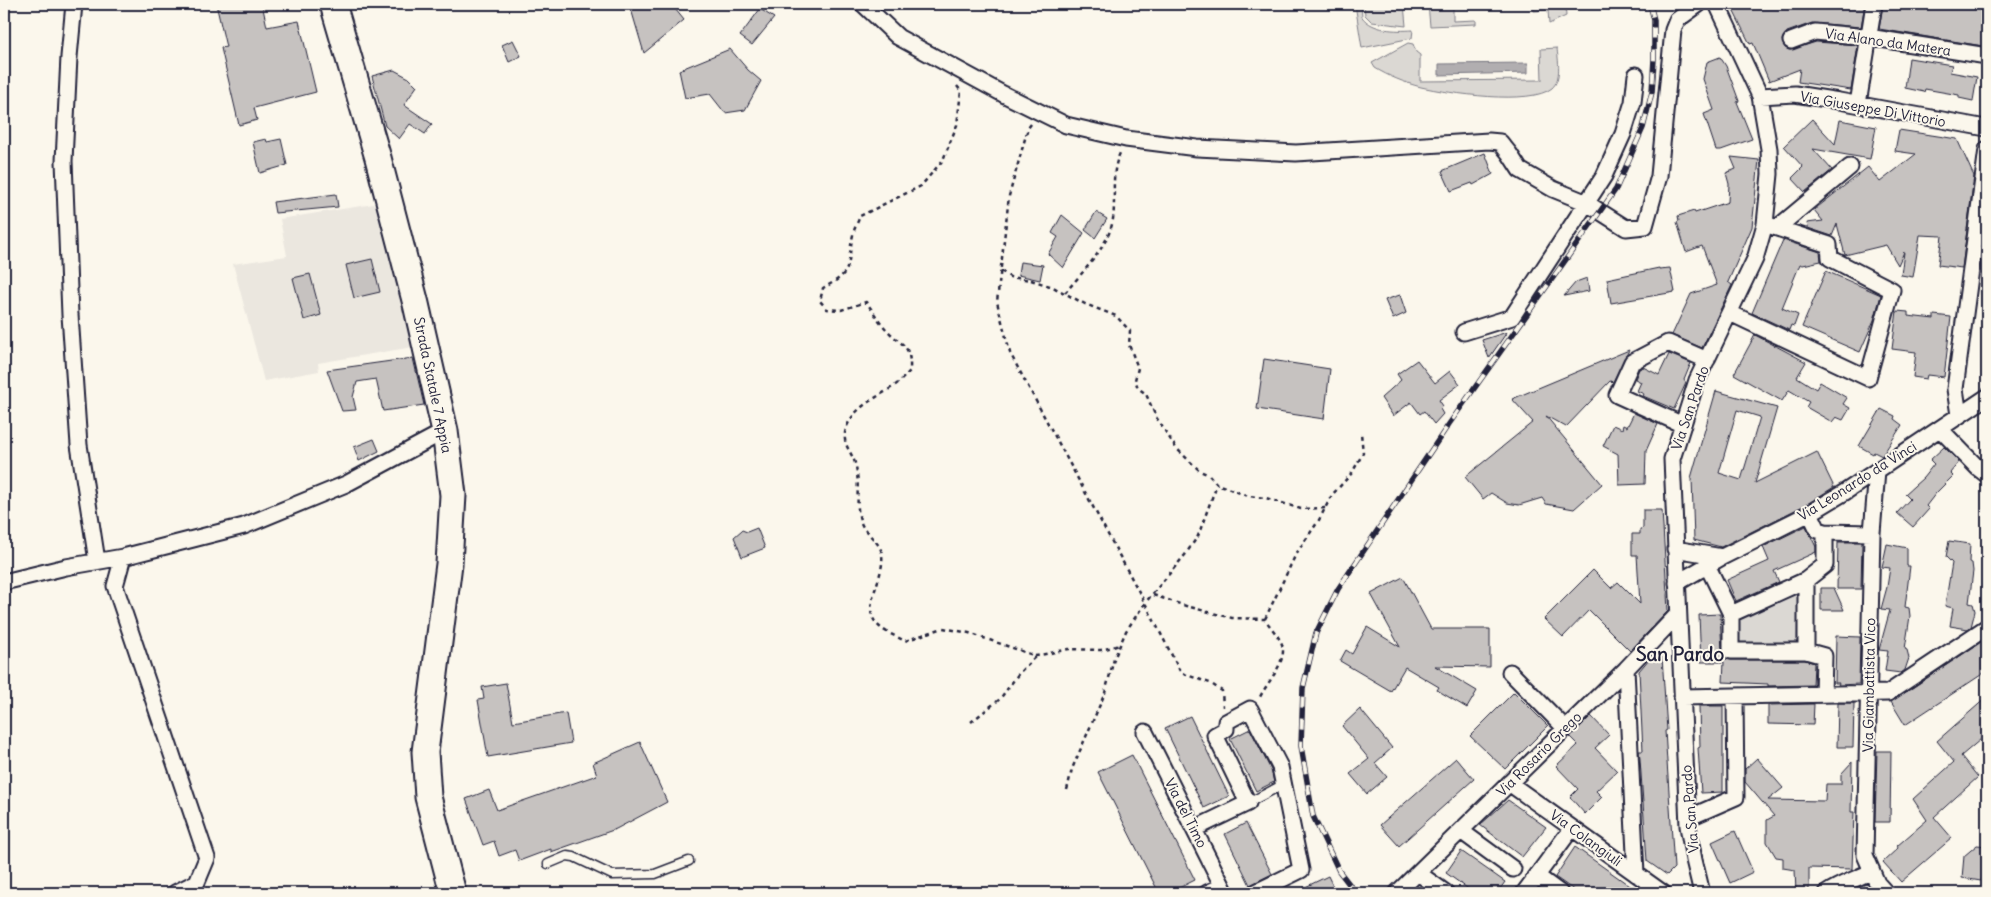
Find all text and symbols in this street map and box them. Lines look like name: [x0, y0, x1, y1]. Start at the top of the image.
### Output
street label: Via Alano da Matera: [1824, 24, 1952, 60]
street label: Via Giuseppe Di Vittorio: [1799, 87, 1947, 131]
street label: Strada Statale 7 Appia: [410, 315, 456, 455]
street label: Via San Pardo: [1667, 363, 1713, 453]
street label: Via Leonardo da Vinci: [1794, 437, 1920, 525]
street label: Via Giambattista Vico: [1859, 618, 1879, 752]
district label: San Pardo: [1636, 642, 1724, 666]
street label: Via Rosario Grego: [1493, 708, 1585, 800]
street label: Via San Pardo: [1677, 764, 1703, 854]
street label: Via del Timo: [1161, 775, 1211, 851]
street label: Via Colangiuli: [1546, 806, 1626, 870]

